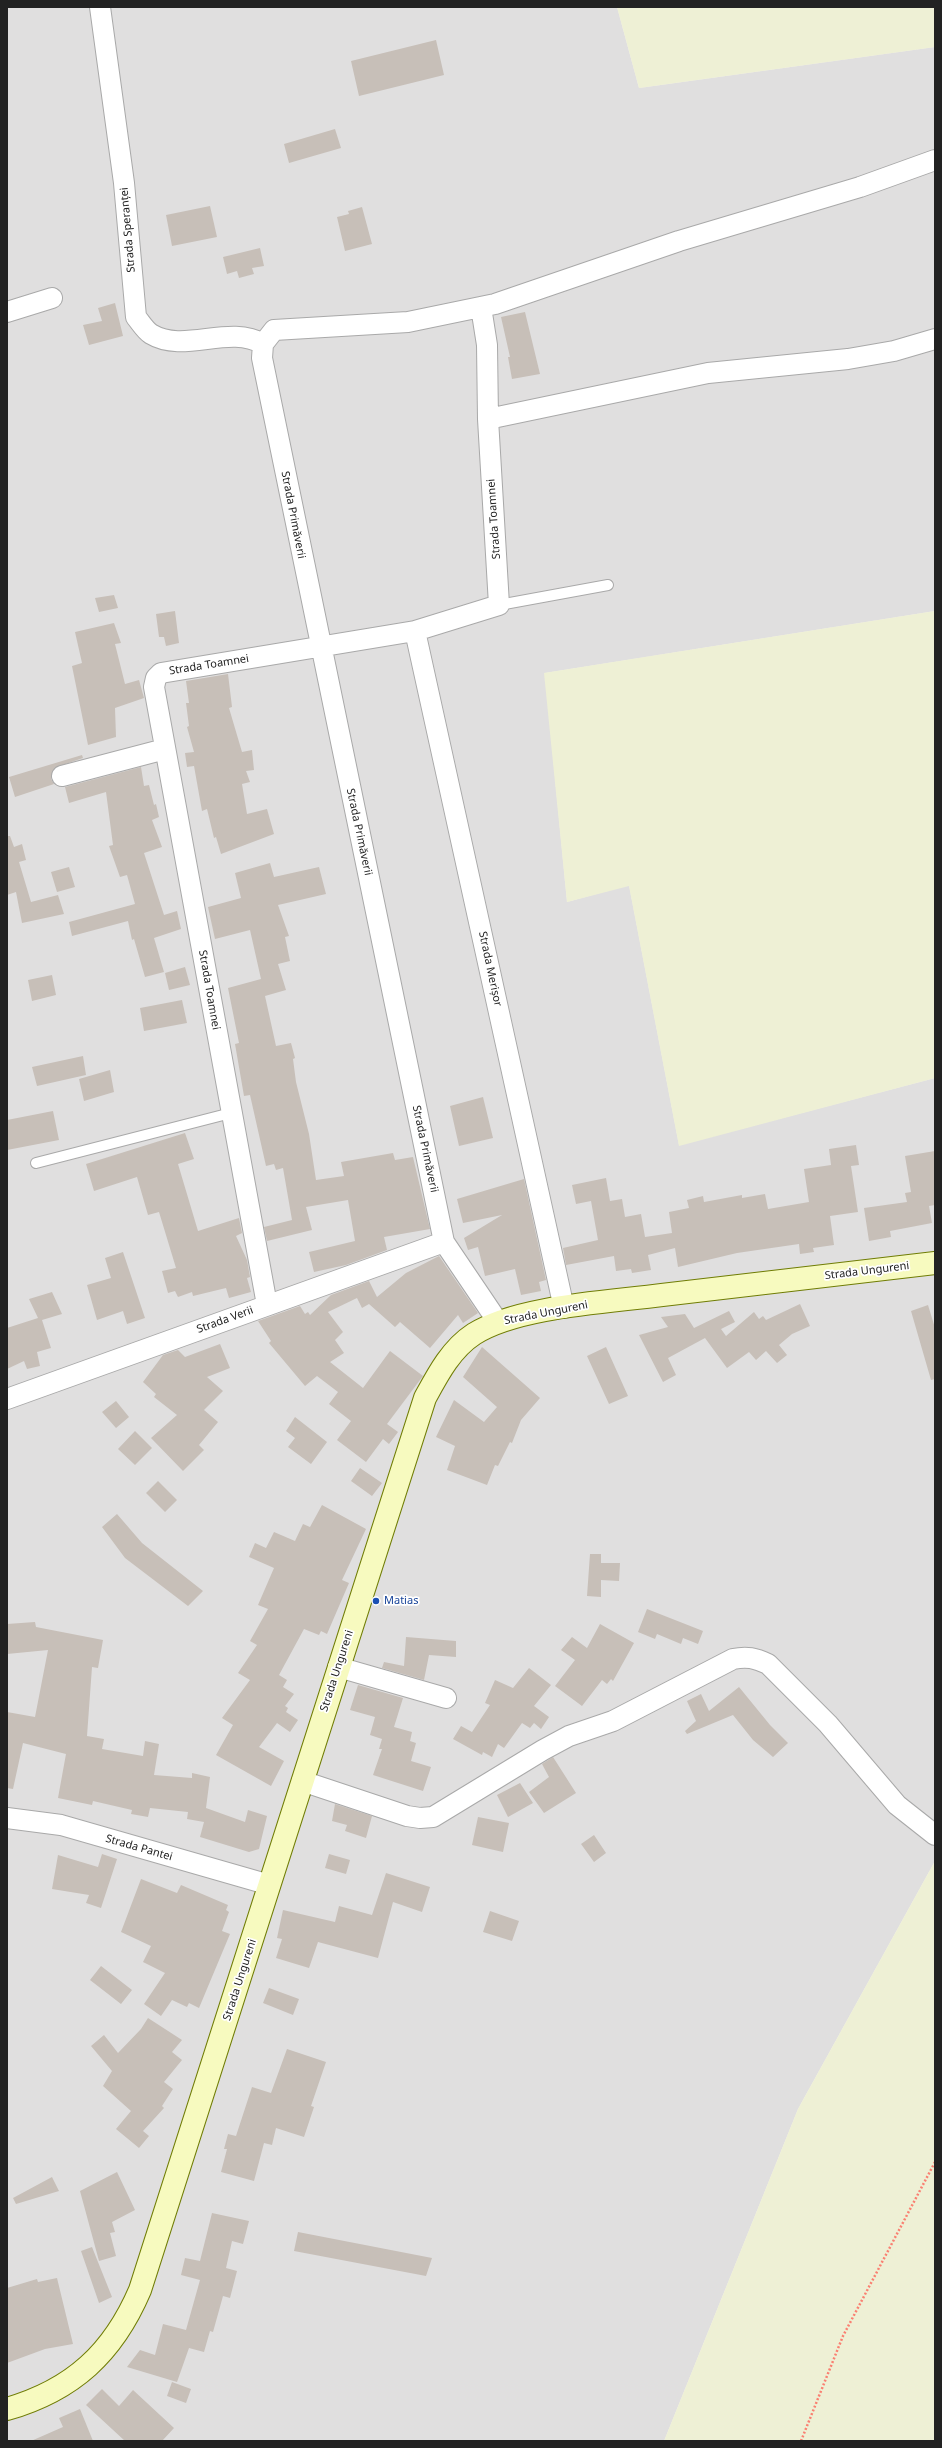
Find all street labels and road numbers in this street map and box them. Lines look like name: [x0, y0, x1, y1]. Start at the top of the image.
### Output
street label: Strada Speranței: [118, 187, 138, 273]
street label: Strada Primăverii: [278, 470, 308, 560]
street label: Strada Toamnei: [485, 478, 503, 560]
street label: Strada Toamnei: [168, 652, 250, 678]
street label: Strada Primăverii: [343, 787, 375, 877]
street label: Strada Merișor: [476, 930, 504, 1008]
street label: Strada Toamnei: [196, 949, 222, 1031]
street label: Strada Primăverii: [409, 1104, 441, 1194]
street label: Strada Ungureni: [824, 1259, 910, 1283]
street label: Strada Ungureni: [503, 1298, 589, 1328]
street label: Strada Verii: [195, 1304, 255, 1336]
street label: Strada Ungureni: [318, 1629, 356, 1713]
street label: Strada Pantei: [104, 1832, 174, 1864]
street label: Strada Ungureni: [221, 1938, 259, 2022]

